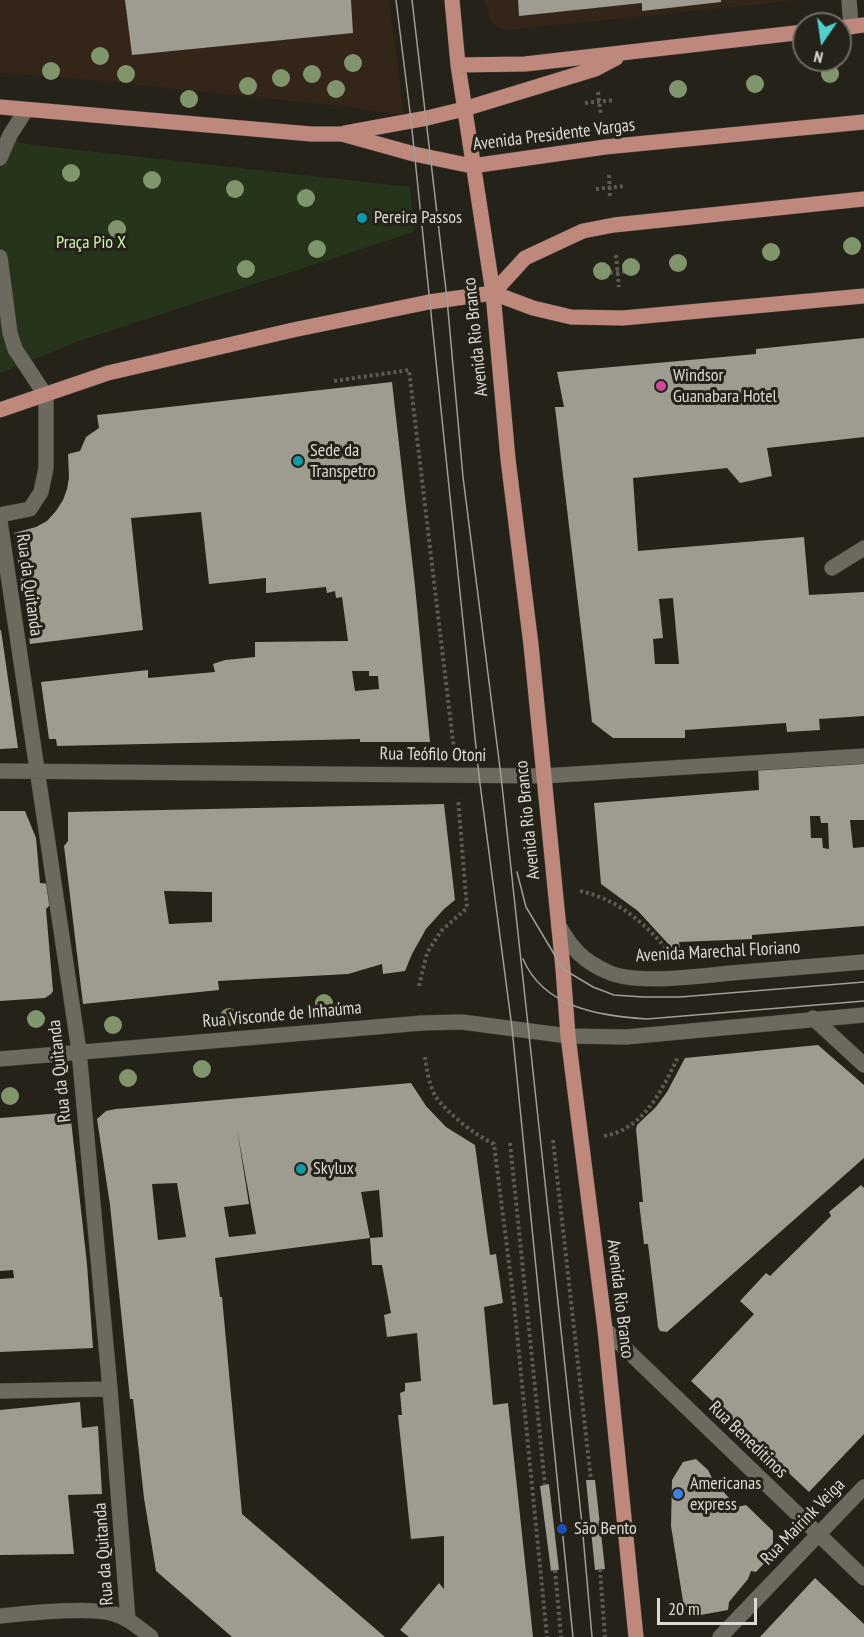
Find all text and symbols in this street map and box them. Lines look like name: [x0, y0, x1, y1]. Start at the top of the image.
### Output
north arrow: [792, 12, 852, 72]
text: N: [812, 47, 825, 68]
street label: Avenida Presidente Vargas: [472, 114, 636, 156]
place label: Pereira Passos: [374, 207, 462, 229]
marker: Pereira Passos: [355, 211, 369, 225]
park label: Praça Pio X: [56, 232, 126, 254]
street label: Avenida Rio Branco: [459, 276, 493, 398]
place label: Windsor Guanabara Hotel: [673, 365, 777, 407]
marker: Windsor Guanabara Hotel: [654, 379, 668, 393]
place label: Sede da Transpetro: [310, 440, 376, 482]
marker: Sede da Transpetro: [291, 454, 305, 468]
street label: Rua da Quitanda: [11, 533, 47, 637]
street label: Rua Teófilo Otoni: [379, 743, 487, 767]
street label: Avenida Rio Branco: [511, 759, 545, 881]
street label: Avenida Marechal Floriano: [635, 937, 801, 967]
street label: Rua Visconde de Inhaúma: [202, 997, 362, 1033]
street label: Rua da Quitanda: [44, 1019, 76, 1123]
place label: Skylux: [313, 1158, 354, 1180]
marker: Skylux: [294, 1162, 308, 1176]
street label: Avenida Rio Branco: [602, 1238, 638, 1360]
street label: Rua Beneditinos: [704, 1397, 792, 1483]
place label: Americanas express: [690, 1473, 761, 1516]
street label: Rua Mairink Veiga: [757, 1474, 849, 1570]
marker: Americanas express: [671, 1487, 685, 1501]
street label: Rua da Quitanda: [90, 1502, 118, 1606]
place label: São Bento: [574, 1518, 637, 1540]
marker: São Bento: [555, 1522, 569, 1536]
scale bar: [660, 1586, 760, 1624]
text: 20 m: [668, 1597, 700, 1620]

